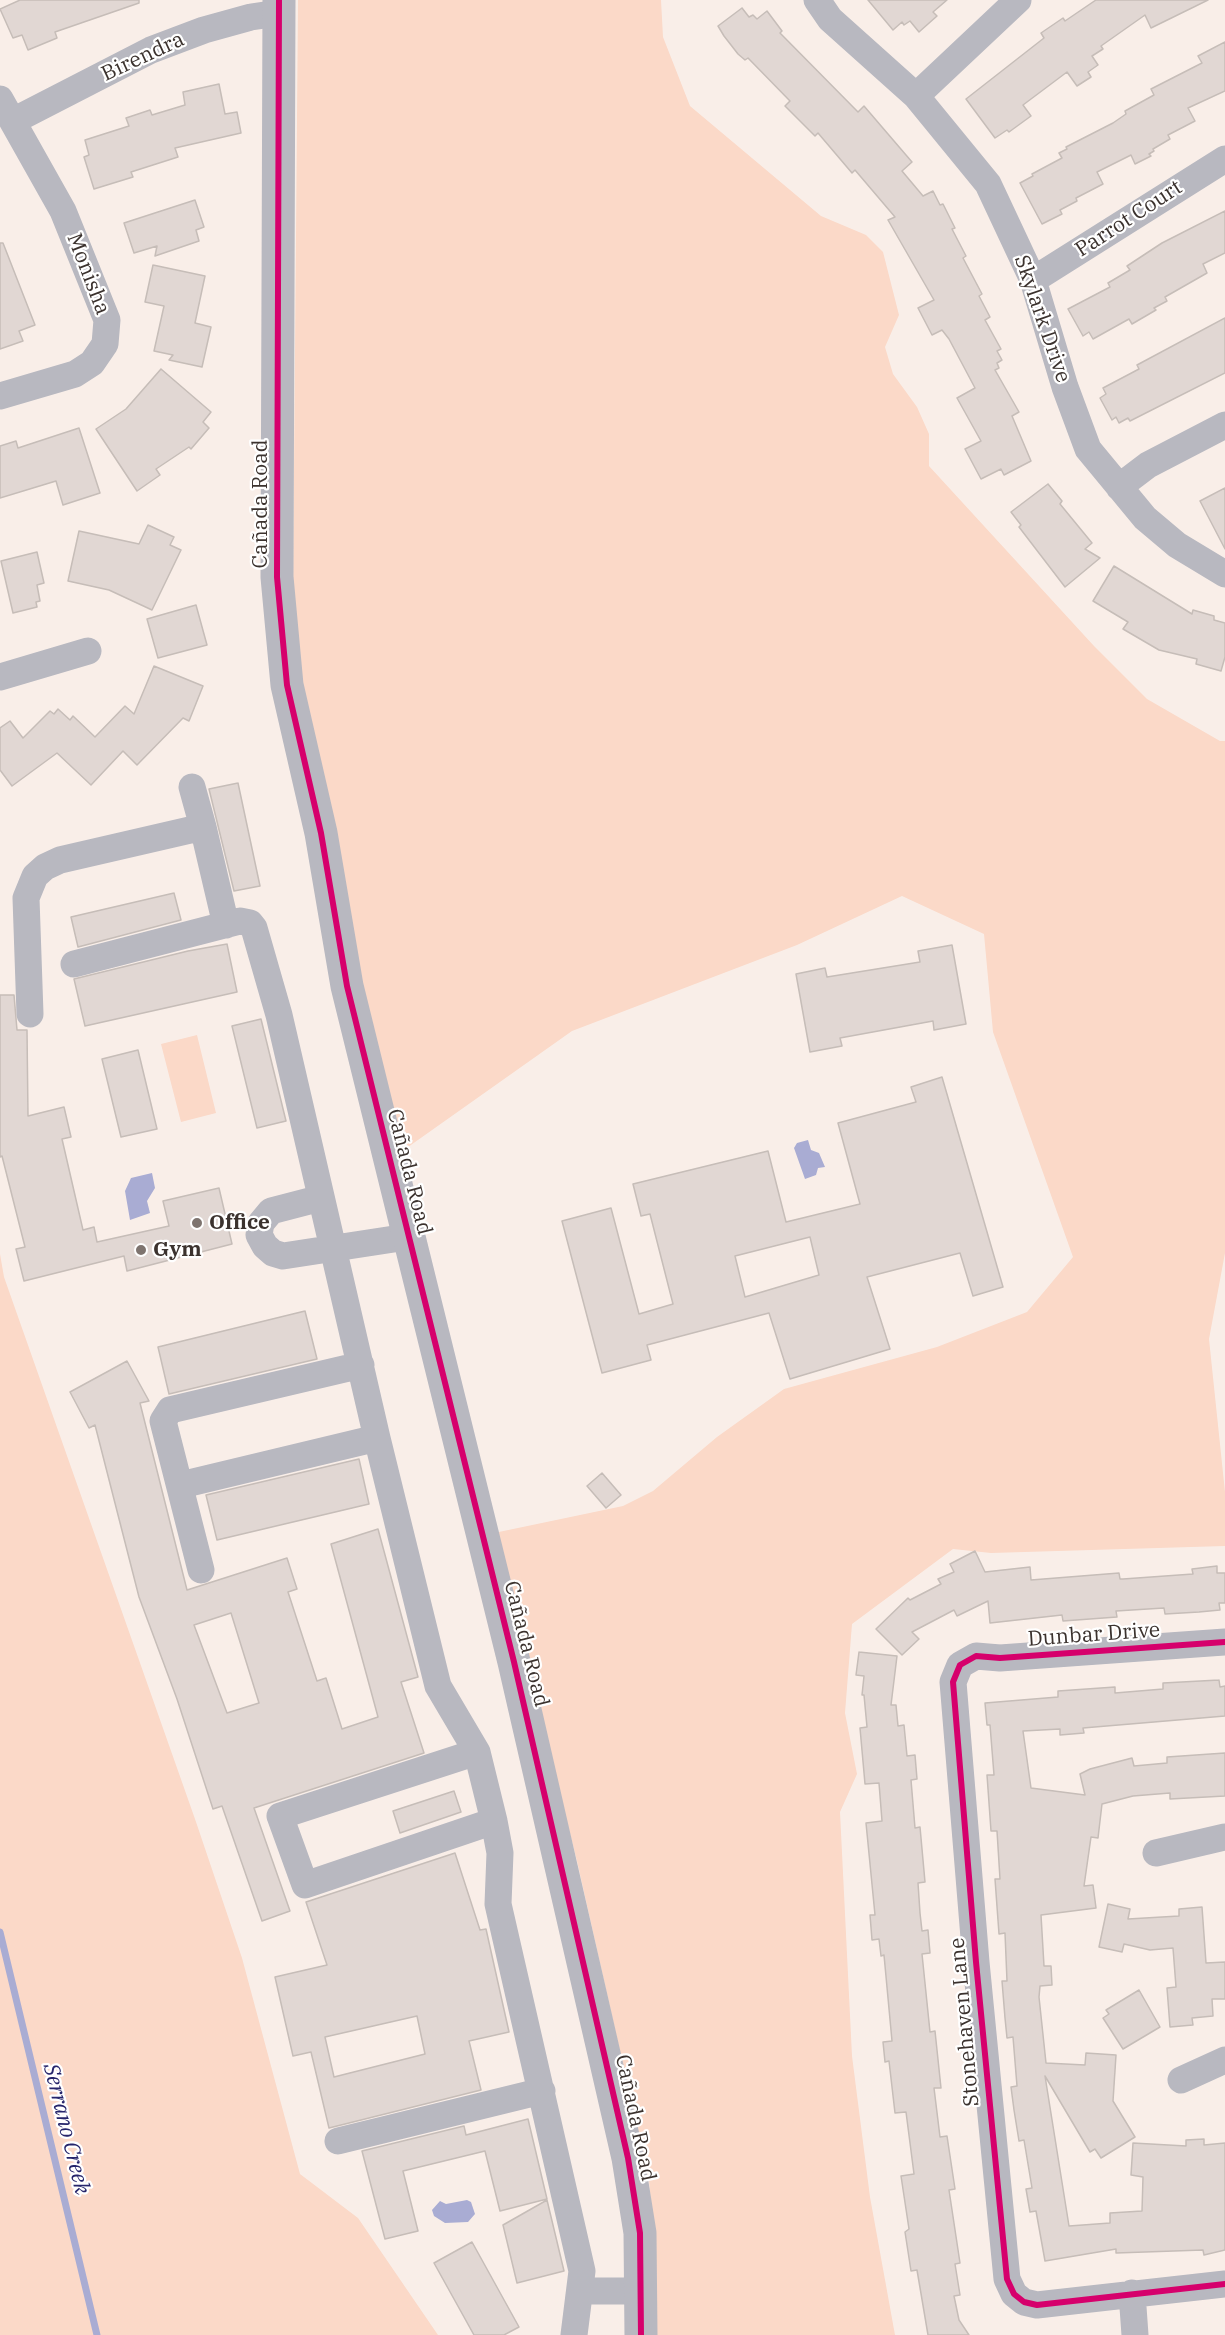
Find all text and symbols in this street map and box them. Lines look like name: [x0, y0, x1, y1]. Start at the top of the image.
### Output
street label: Birendra: [98, 27, 188, 87]
street label: Parrot Court: [1071, 175, 1187, 263]
street label: Monisha: [61, 230, 115, 318]
street label: Skylark Drive: [1008, 252, 1076, 386]
street label: Cañada Road: [248, 440, 274, 568]
street label: Cañada Road: [381, 1106, 437, 1238]
place label: Office: [209, 1210, 270, 1236]
marker: Office: [190, 1216, 204, 1230]
place label: Gym: [153, 1237, 202, 1263]
marker: Gym: [134, 1243, 148, 1257]
street label: Cañada Road: [498, 1578, 554, 1710]
street label: Dunbar Drive: [1027, 1618, 1161, 1652]
street label: Stonehaven Lane: [945, 1936, 985, 2108]
street label: Cañada Road: [609, 2052, 661, 2184]
water label: Serrano Creek: [37, 2061, 95, 2197]

